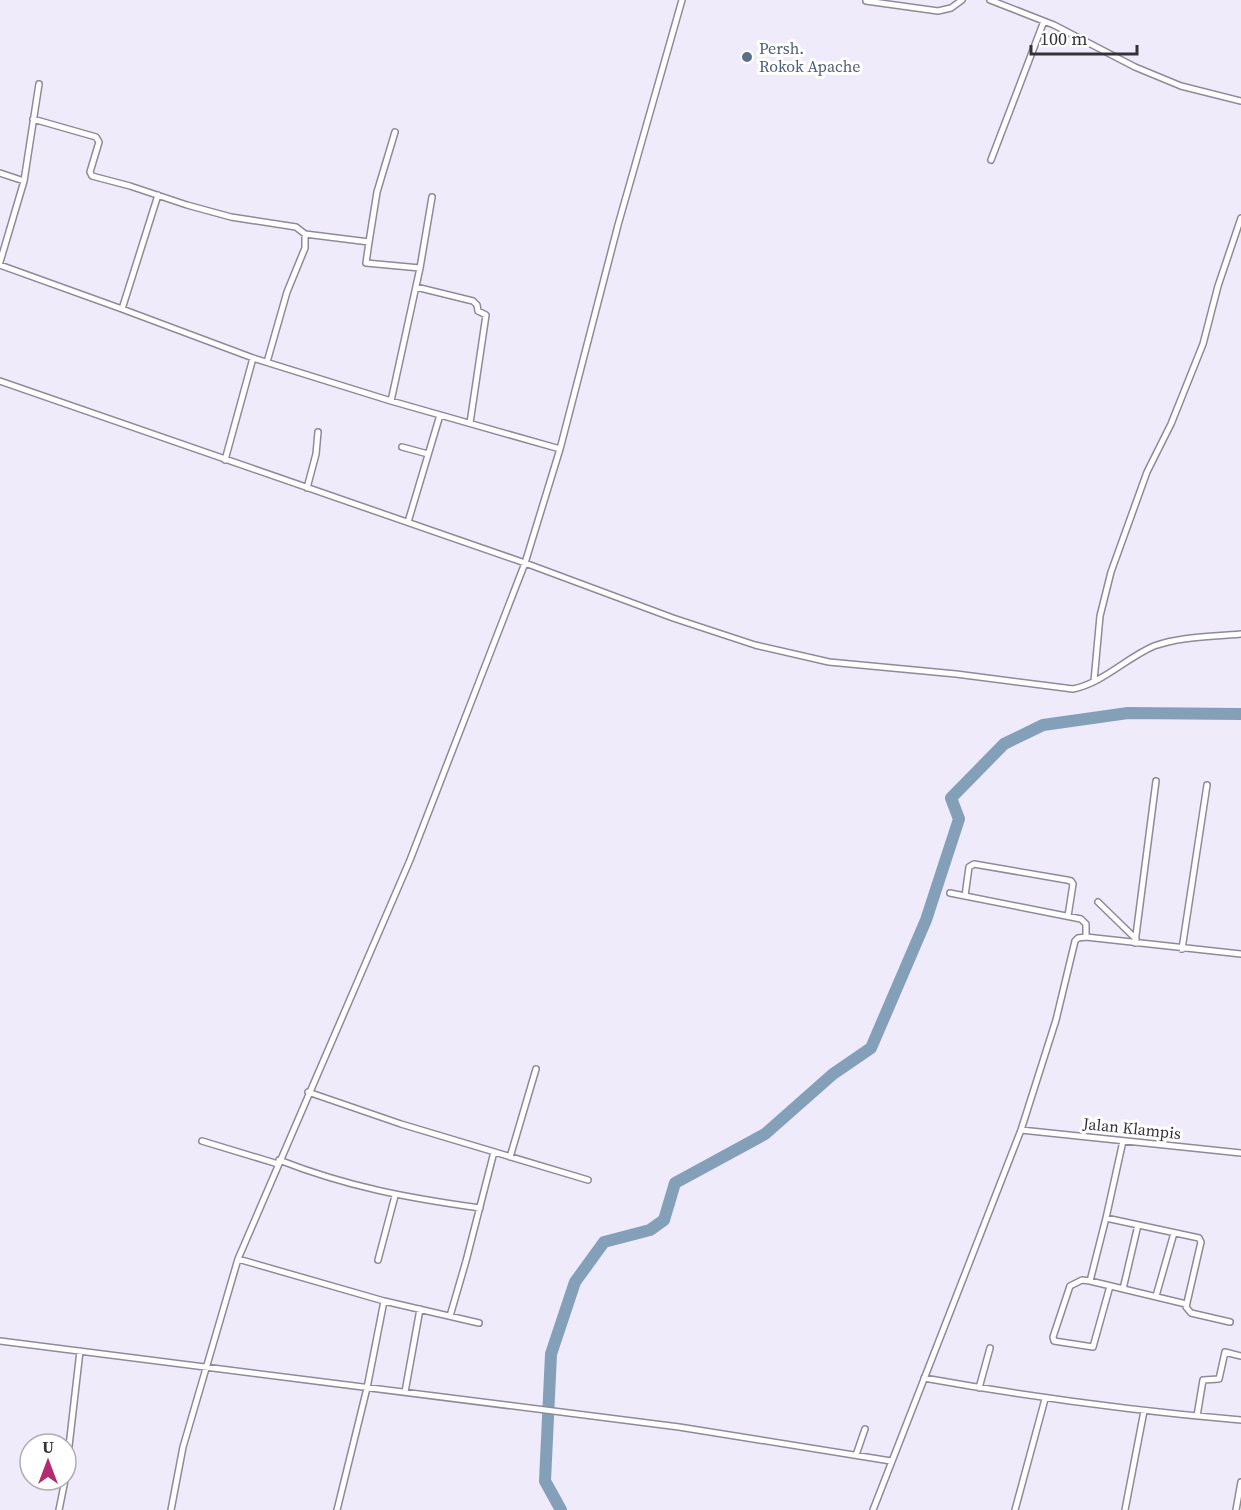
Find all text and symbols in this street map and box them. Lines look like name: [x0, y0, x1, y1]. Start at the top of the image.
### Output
scale bar: [1031, 18, 1138, 56]
text: 100 m: [1040, 26, 1087, 51]
place label: Persh. Rokok Apache: [759, 37, 860, 77]
marker: Persh. Rokok Apache: [740, 50, 754, 64]
street label: Jalan Klampis: [1081, 1112, 1182, 1144]
north arrow: [18, 1432, 78, 1492]
text: U: [42, 1436, 54, 1458]

